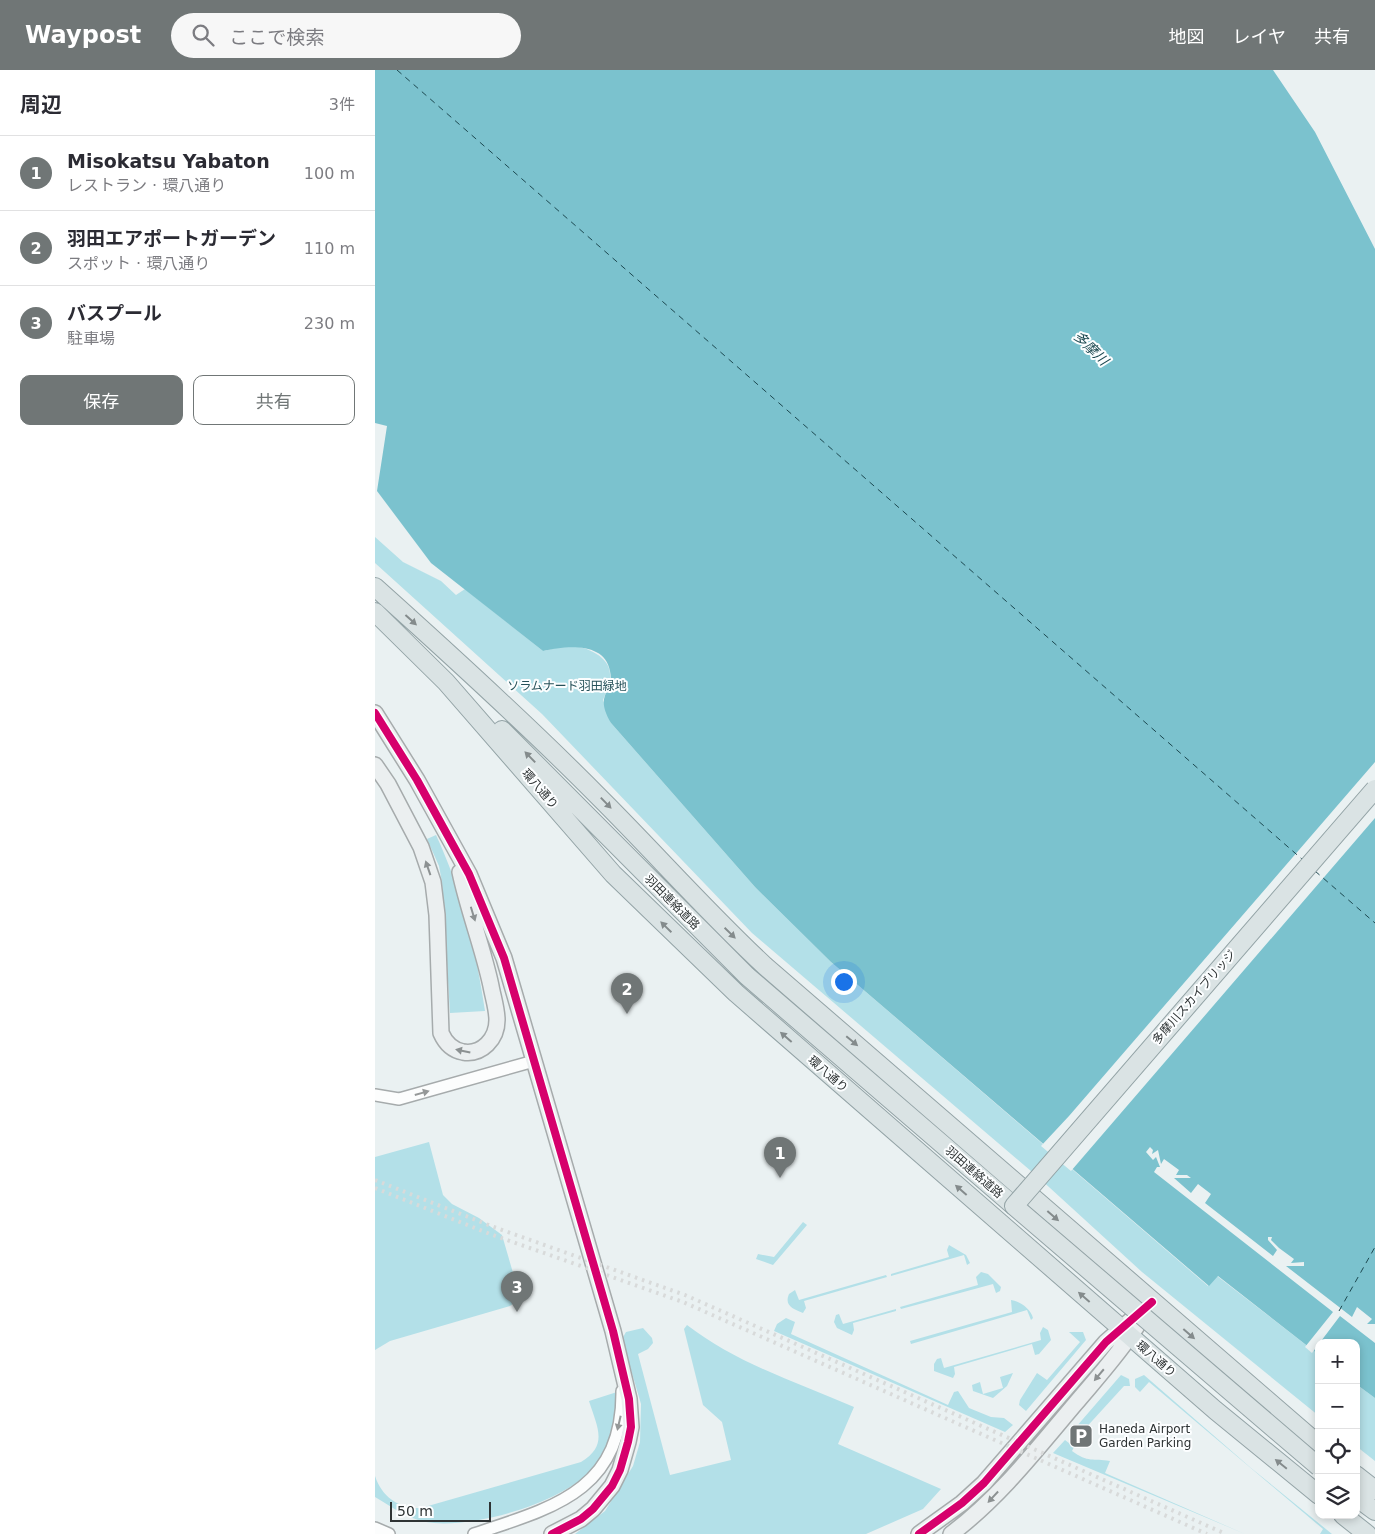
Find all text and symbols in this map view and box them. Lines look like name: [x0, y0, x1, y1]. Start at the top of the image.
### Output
search box: [171, 13, 521, 58]
text: Waypost: [25, 21, 141, 49]
icon: search: [189, 21, 217, 49]
text: ここで検索: [229, 26, 324, 48]
text: 地図: [1169, 26, 1205, 47]
text: レイヤ: [1233, 26, 1286, 47]
text: 共有: [1314, 26, 1350, 47]
text: 周辺: [20, 93, 62, 117]
text: 3件: [329, 95, 355, 114]
text: Misokatsu Yabaton: [67, 150, 270, 172]
text: 1: [30, 164, 42, 183]
text: 100 m: [304, 164, 355, 183]
text: レストラン · 環八通り: [67, 176, 226, 195]
text: 羽田エアポートガーデン: [67, 227, 276, 249]
text: 2: [30, 239, 42, 258]
text: 110 m: [304, 239, 355, 258]
text: スポット · 環八通り: [67, 254, 210, 273]
text: バスプール: [67, 302, 162, 324]
text: 3: [30, 314, 42, 333]
text: 230 m: [304, 314, 355, 333]
water label: 多摩川: [1070, 328, 1113, 370]
text: 駐車場: [67, 329, 115, 348]
button: 保存: [20, 375, 183, 425]
button: 共有: [193, 375, 355, 425]
one-way arrow: [405, 614, 418, 625]
park label: ソラムナード羽田緑地: [507, 679, 627, 693]
one-way arrow: [524, 751, 536, 763]
street label: 環八通り: [519, 766, 561, 812]
one-way arrow: [600, 797, 612, 809]
one-way arrow: [424, 860, 431, 875]
street label: 羽田連絡道路: [642, 872, 702, 932]
one-way arrow: [469, 907, 477, 922]
one-way arrow: [661, 921, 673, 933]
one-way arrow: [724, 927, 736, 939]
street label: 多摩川スカイブリッジ: [1149, 947, 1239, 1047]
your location: [831, 969, 857, 995]
pin: 2: [611, 973, 643, 1014]
one-way arrow: [780, 1032, 792, 1043]
one-way arrow: [845, 1035, 858, 1046]
one-way arrow: [456, 1047, 471, 1055]
street label: 環八通り: [805, 1053, 851, 1095]
one-way arrow: [415, 1088, 430, 1096]
pin: 1: [764, 1137, 796, 1178]
street label: 羽田連絡道路: [942, 1143, 1006, 1201]
one-way arrow: [956, 1184, 968, 1196]
one-way arrow: [1047, 1210, 1059, 1222]
pin: 3: [501, 1271, 533, 1312]
one-way arrow: [1077, 1291, 1090, 1302]
one-way arrow: [1183, 1328, 1196, 1339]
street label: 環八通り: [1133, 1338, 1179, 1380]
map controls: [1315, 1339, 1360, 1519]
button: +: [1315, 1339, 1360, 1384]
one-way arrow: [1094, 1368, 1105, 1381]
button: −: [1315, 1384, 1360, 1429]
one-way arrow: [615, 1415, 623, 1430]
place label: Haneda Airport Garden Parking: [1099, 1422, 1191, 1450]
parking icon: Haneda Airport Garden Parking: [1068, 1423, 1094, 1449]
button: locate: [1315, 1429, 1360, 1474]
one-way arrow: [1275, 1459, 1288, 1470]
button: layers: [1315, 1474, 1360, 1519]
one-way arrow: [987, 1491, 999, 1503]
scale bar: [390, 1499, 491, 1522]
text: 50 m: [397, 1503, 433, 1519]

